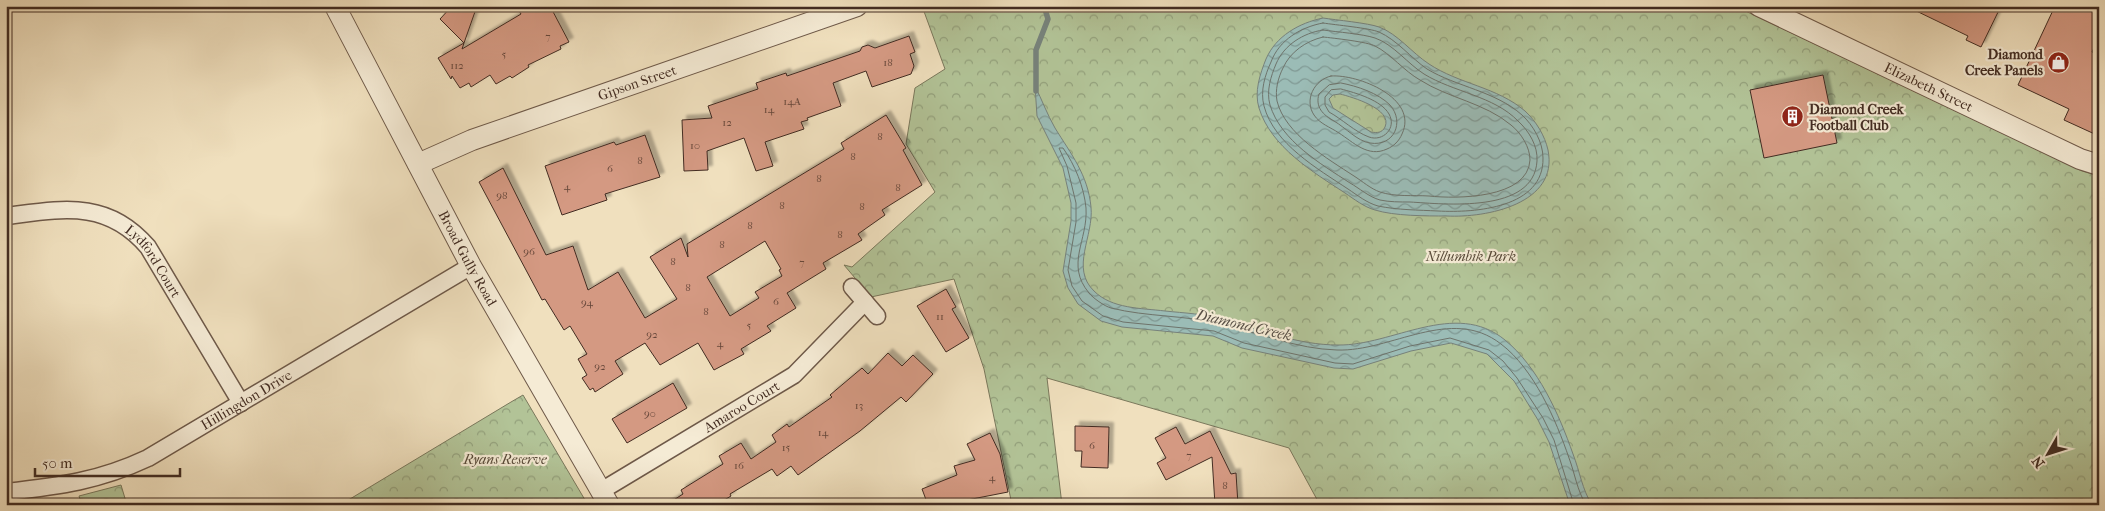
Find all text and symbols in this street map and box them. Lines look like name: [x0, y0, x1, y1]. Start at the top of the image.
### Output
house number: 7: [545, 30, 551, 43]
place label: Diamond Creek Panels: [1965, 46, 2044, 79]
house number: 5: [502, 48, 507, 61]
shop icon: Diamond Creek Panels: [2047, 50, 2071, 74]
house number: 18: [883, 56, 893, 69]
house number: 112: [450, 59, 464, 72]
street label: Elizabeth Street: [1881, 59, 1976, 116]
street label: Gipson Street: [596, 61, 679, 104]
house number: 14A: [783, 95, 802, 108]
place label: Diamond Creek Football Club: [1808, 101, 1905, 134]
house number: 14: [764, 103, 775, 116]
building icon: Diamond Creek Football Club: [1781, 105, 1805, 129]
house number: 12: [722, 116, 732, 129]
house number: 8: [877, 130, 883, 143]
house number: 10: [690, 139, 700, 152]
house number: 8: [850, 150, 856, 163]
house number: 8: [637, 154, 643, 167]
house number: 6: [607, 162, 613, 175]
house number: 8: [816, 172, 822, 185]
house number: 4: [564, 180, 571, 193]
house number: 8: [895, 181, 901, 194]
house number: 98: [496, 189, 508, 202]
house number: 8: [779, 199, 785, 212]
house number: 8: [859, 200, 865, 213]
street label: Broad Gully Road: [435, 208, 500, 310]
house number: 8: [747, 219, 753, 232]
street label: Lydford Court: [122, 221, 184, 301]
house number: 8: [837, 228, 843, 241]
house number: 8: [719, 238, 725, 251]
house number: 96: [523, 245, 535, 258]
park label: Nillumbik Park: [1425, 248, 1516, 265]
house number: 8: [670, 255, 676, 268]
house number: 7: [799, 256, 805, 269]
house number: 8: [685, 281, 691, 294]
house number: 6: [773, 295, 779, 308]
house number: 94: [581, 296, 594, 309]
house number: 8: [703, 305, 709, 318]
water label: Diamond Creek: [1193, 305, 1294, 345]
house number: 11: [936, 310, 944, 323]
house number: 5: [747, 319, 752, 332]
house number: 92: [646, 328, 658, 341]
house number: 4: [717, 337, 724, 350]
house number: 92: [594, 360, 606, 373]
street label: Hillingdon Drive: [198, 366, 295, 434]
street label: Amaroo Court: [700, 378, 783, 437]
house number: 13: [855, 399, 863, 412]
house number: 90: [644, 407, 656, 420]
house number: 14: [818, 426, 829, 439]
north arrow: [2022, 428, 2072, 478]
house number: 6: [1089, 439, 1095, 452]
house number: 15: [782, 441, 791, 454]
scale bar: [35, 446, 180, 478]
house number: 7: [1186, 449, 1192, 462]
park label: Ryans Reserve: [462, 451, 547, 468]
text: N: [2028, 452, 2048, 471]
text: 50 m: [42, 454, 73, 472]
house number: 16: [734, 459, 744, 472]
house number: 4: [989, 471, 996, 484]
house number: 8: [1222, 479, 1228, 492]

